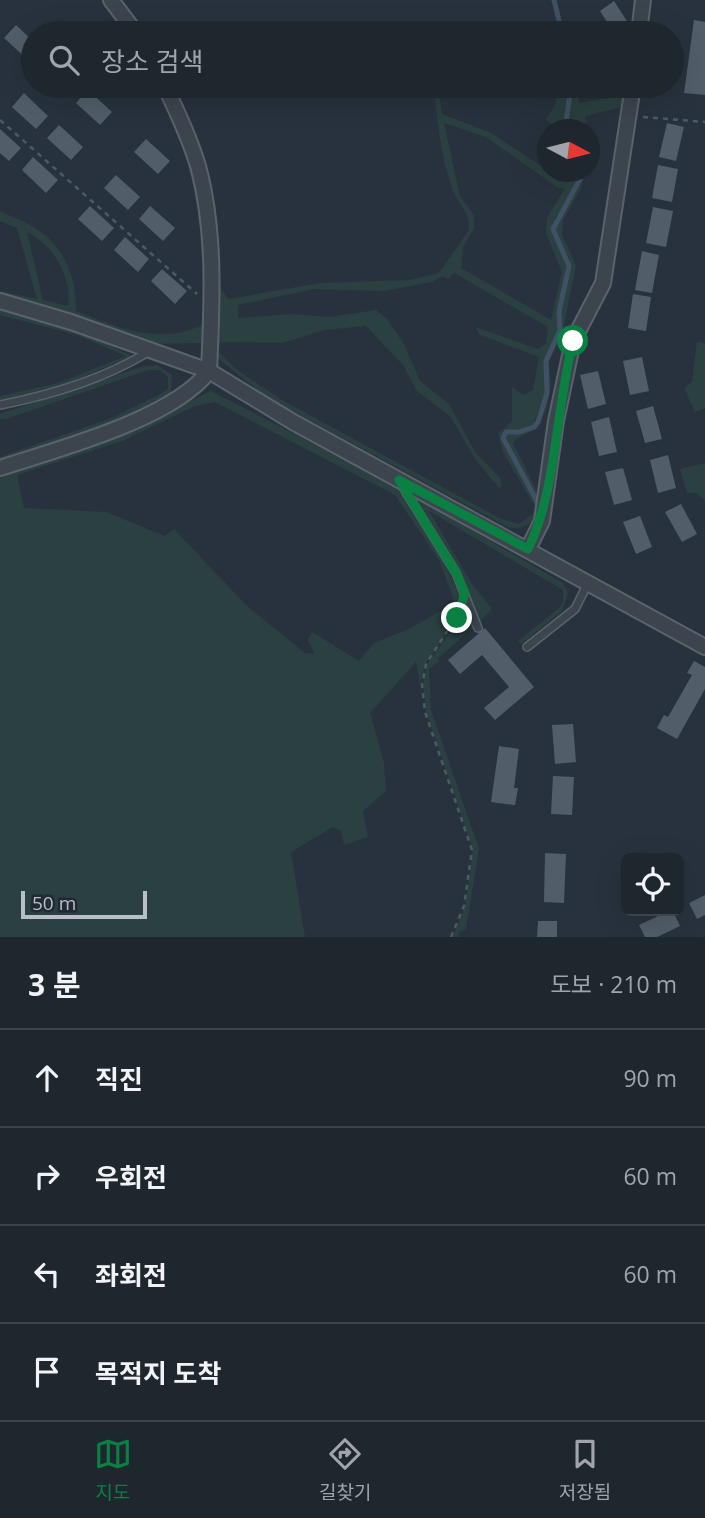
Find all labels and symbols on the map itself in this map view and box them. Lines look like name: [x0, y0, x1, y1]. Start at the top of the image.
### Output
north arrow: [537, 119, 600, 182]
route start: [557, 325, 588, 356]
route end: [441, 602, 472, 633]
scale bar: [21, 888, 147, 920]

